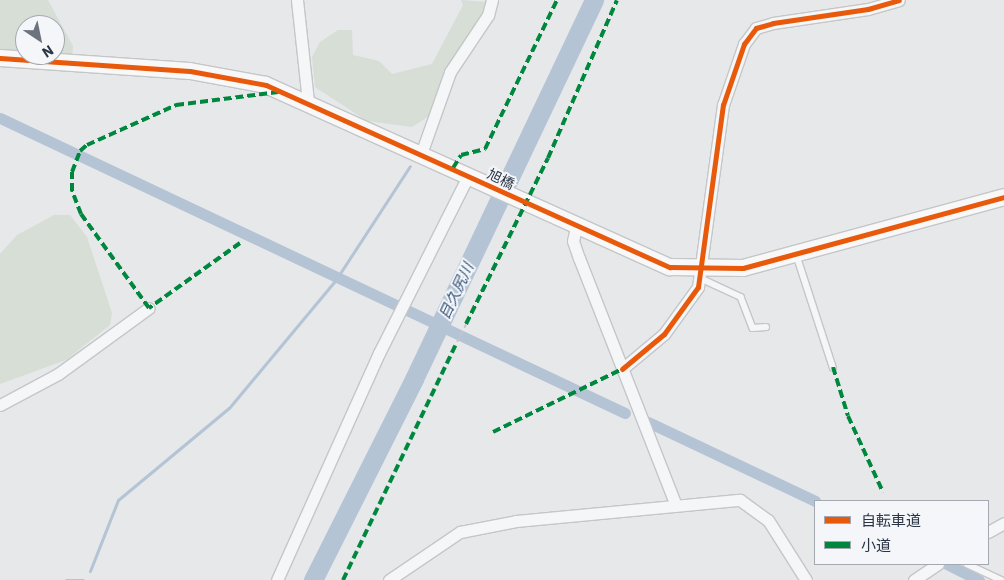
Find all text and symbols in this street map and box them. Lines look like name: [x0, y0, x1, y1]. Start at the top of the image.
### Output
north arrow: [15, 15, 65, 65]
text: N: [39, 41, 57, 62]
street label: 旭橋: [485, 165, 517, 193]
water label: 目久尻川: [435, 260, 477, 322]
legend: [814, 500, 989, 565]
text: 自転車道: [861, 511, 921, 530]
text: 小道: [861, 536, 891, 555]

